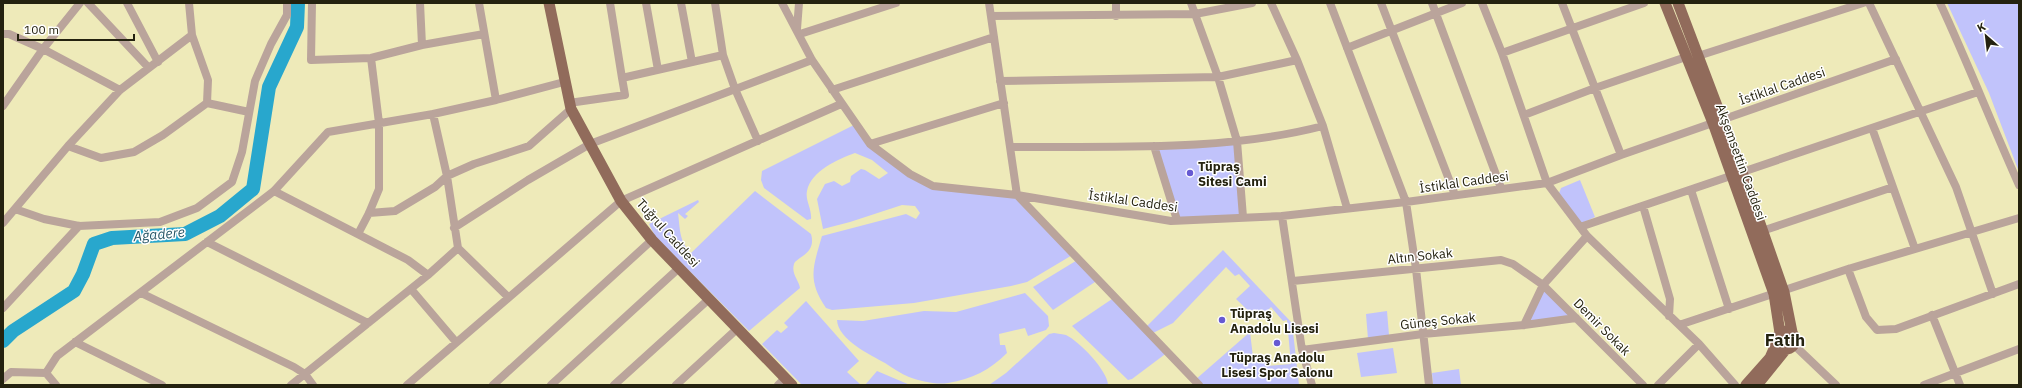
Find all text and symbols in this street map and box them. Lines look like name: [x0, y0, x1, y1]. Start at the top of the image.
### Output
scale bar: [18, 16, 134, 42]
north arrow: [1966, 16, 2006, 56]
text: K: [1975, 19, 1988, 35]
text: 100 m: [24, 22, 59, 37]
street label: İstiklal Caddesi: [1737, 63, 1827, 109]
street label: Akşemsettin Caddesi: [1712, 101, 1770, 223]
place label: Tüpraş Sitesi Cami: [1198, 158, 1267, 190]
street label: İstiklal Caddesi: [1418, 167, 1510, 197]
marker: Tüpraş Sitesi Cami: [1185, 168, 1195, 178]
street label: İstiklal Caddesi: [1087, 186, 1179, 216]
street label: Tuğrul Caddesi: [633, 195, 703, 271]
water label: Ağadere: [132, 223, 185, 245]
street label: Altın Sokak: [1387, 244, 1454, 268]
street label: Demir Sokak: [1570, 295, 1634, 359]
place label: Tüpraş Anadolu Lisesi: [1230, 305, 1319, 337]
street label: Güneş Sokak: [1399, 309, 1477, 333]
marker: Tüpraş Anadolu Lisesi: [1217, 315, 1227, 325]
district label: Fatih: [1765, 329, 1805, 351]
marker: Tüpraş Anadolu Lisesi Spor Salonu: [1272, 338, 1282, 348]
place label: Tüpraş Anadolu Lisesi Spor Salonu: [1221, 349, 1333, 381]

